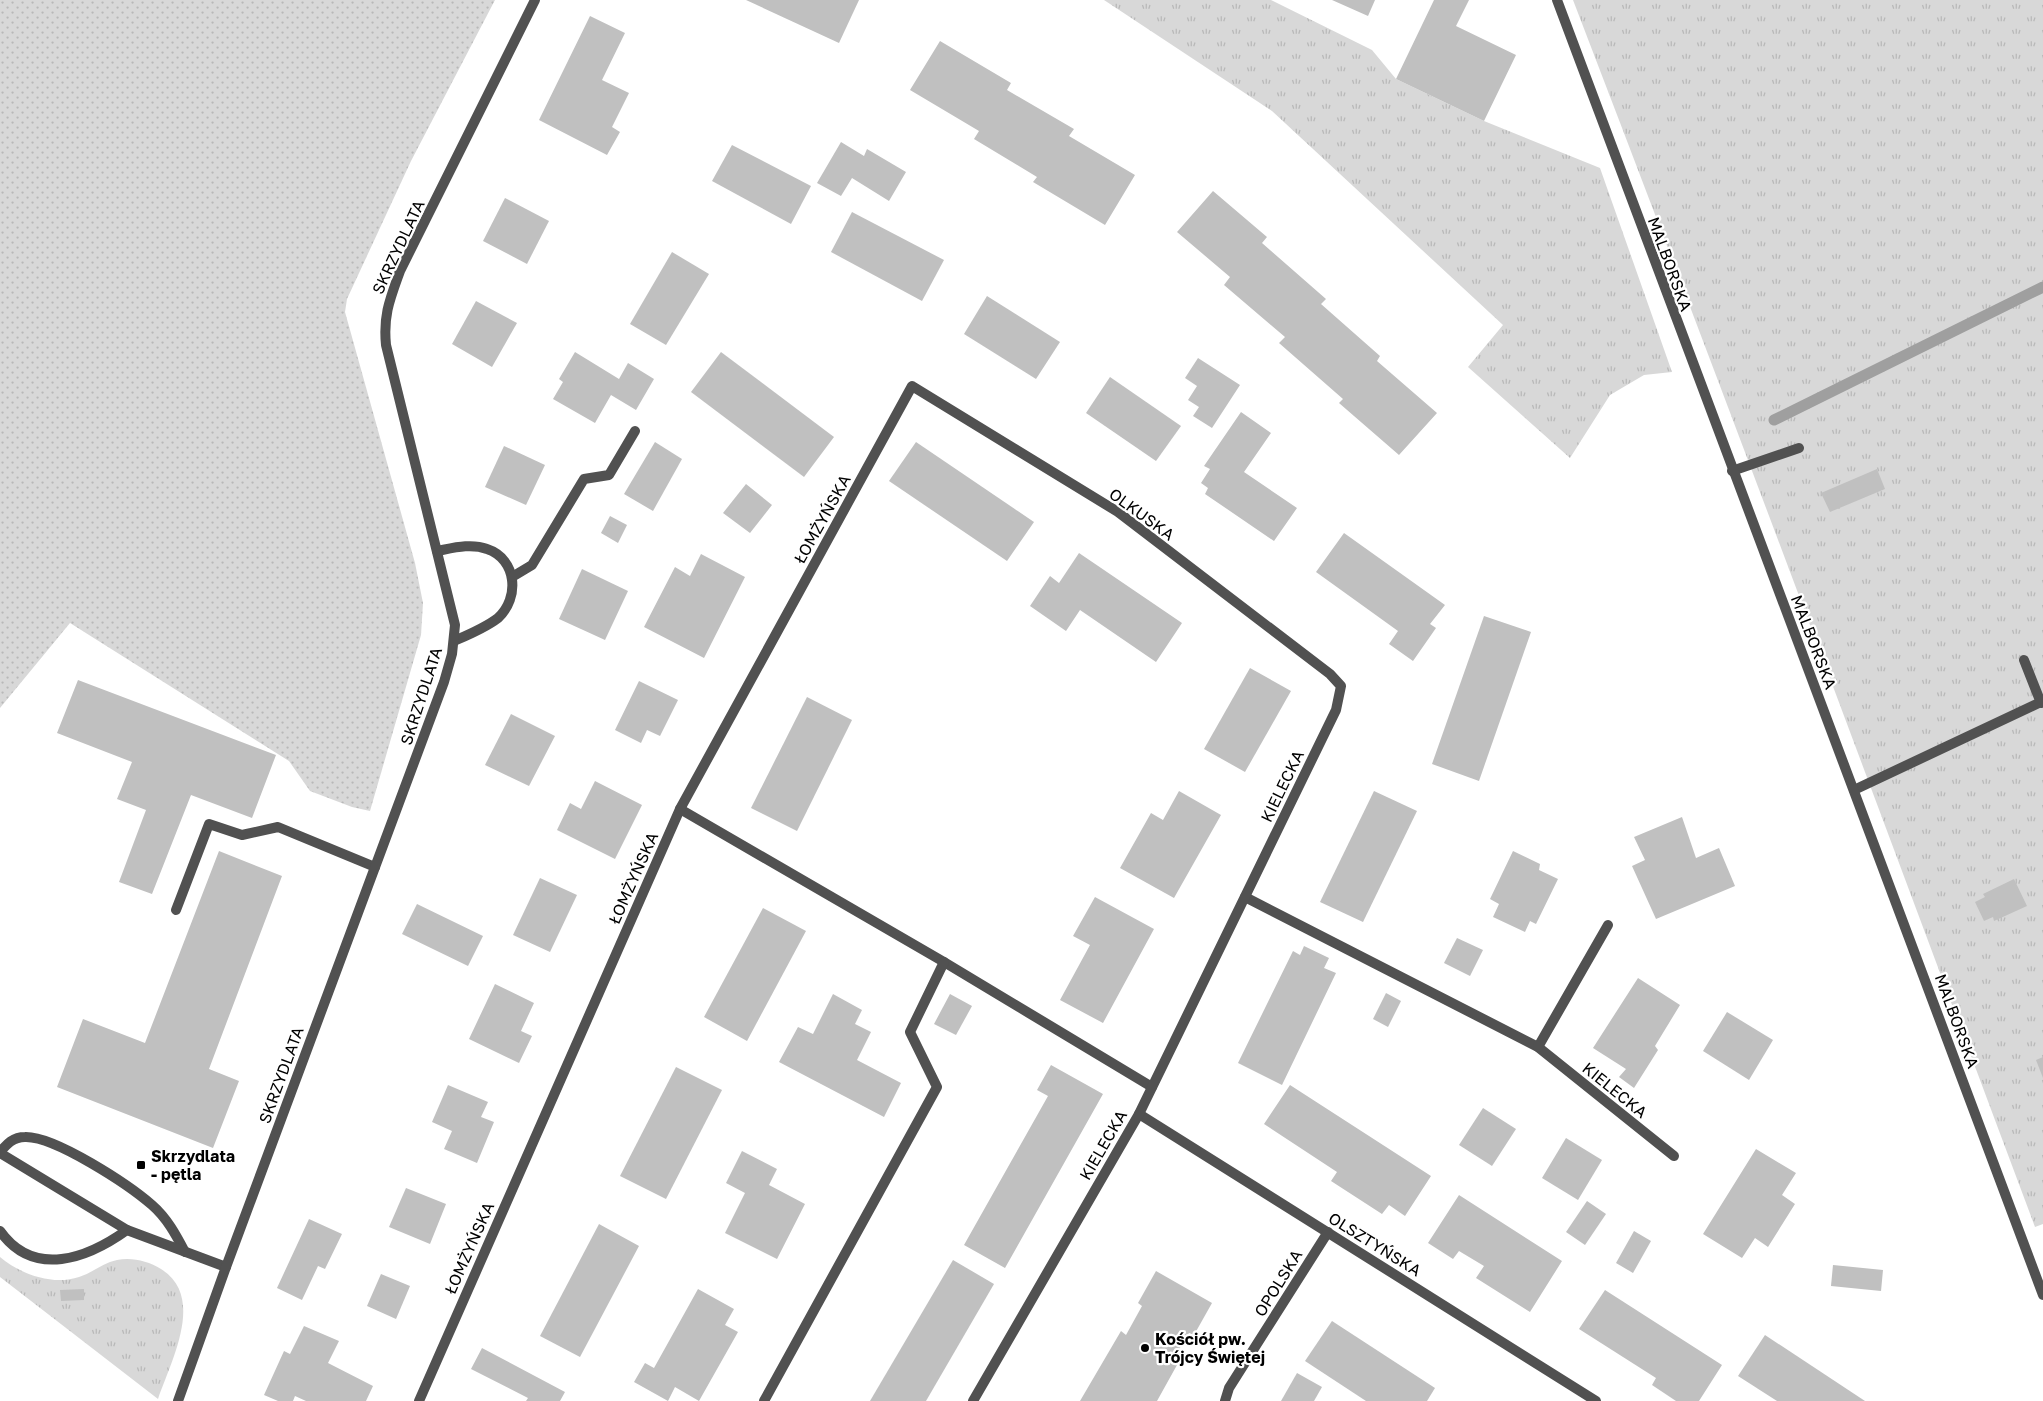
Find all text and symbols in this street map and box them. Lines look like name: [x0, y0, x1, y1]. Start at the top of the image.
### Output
street label: SKRZYDLATA: [367, 196, 429, 297]
street label: MALBORSKA: [1644, 214, 1696, 314]
street label: ŁOMŻYŃSKA: [789, 471, 855, 567]
street label: OLKUSKA: [1105, 484, 1179, 545]
street label: MALBORSKA: [1787, 592, 1841, 692]
street label: SKRZYDLATA: [396, 644, 446, 747]
street label: KIELECKA: [1256, 747, 1308, 825]
street label: ŁOMŻYŃSKA: [604, 829, 662, 927]
street label: MALBORSKA: [1931, 971, 1983, 1071]
street label: SKRZYDLATA: [254, 1024, 308, 1126]
street label: KIELECKA: [1579, 1058, 1652, 1122]
street label: KIELECKA: [1075, 1106, 1131, 1184]
place label: Skrzydlata - pętla: [151, 1146, 235, 1184]
marker: Skrzydlata - pętla: [135, 1159, 147, 1171]
street label: ŁOMŻYŃSKA: [440, 1199, 498, 1297]
street label: OLSZTYŃSKA: [1325, 1208, 1425, 1281]
street label: OPOLSKA: [1250, 1246, 1307, 1320]
place label: Kościół pw. Trójcy Świętej: [1155, 1329, 1265, 1367]
marker: Kościół pw. Trójcy Świętej: [1139, 1342, 1151, 1354]

